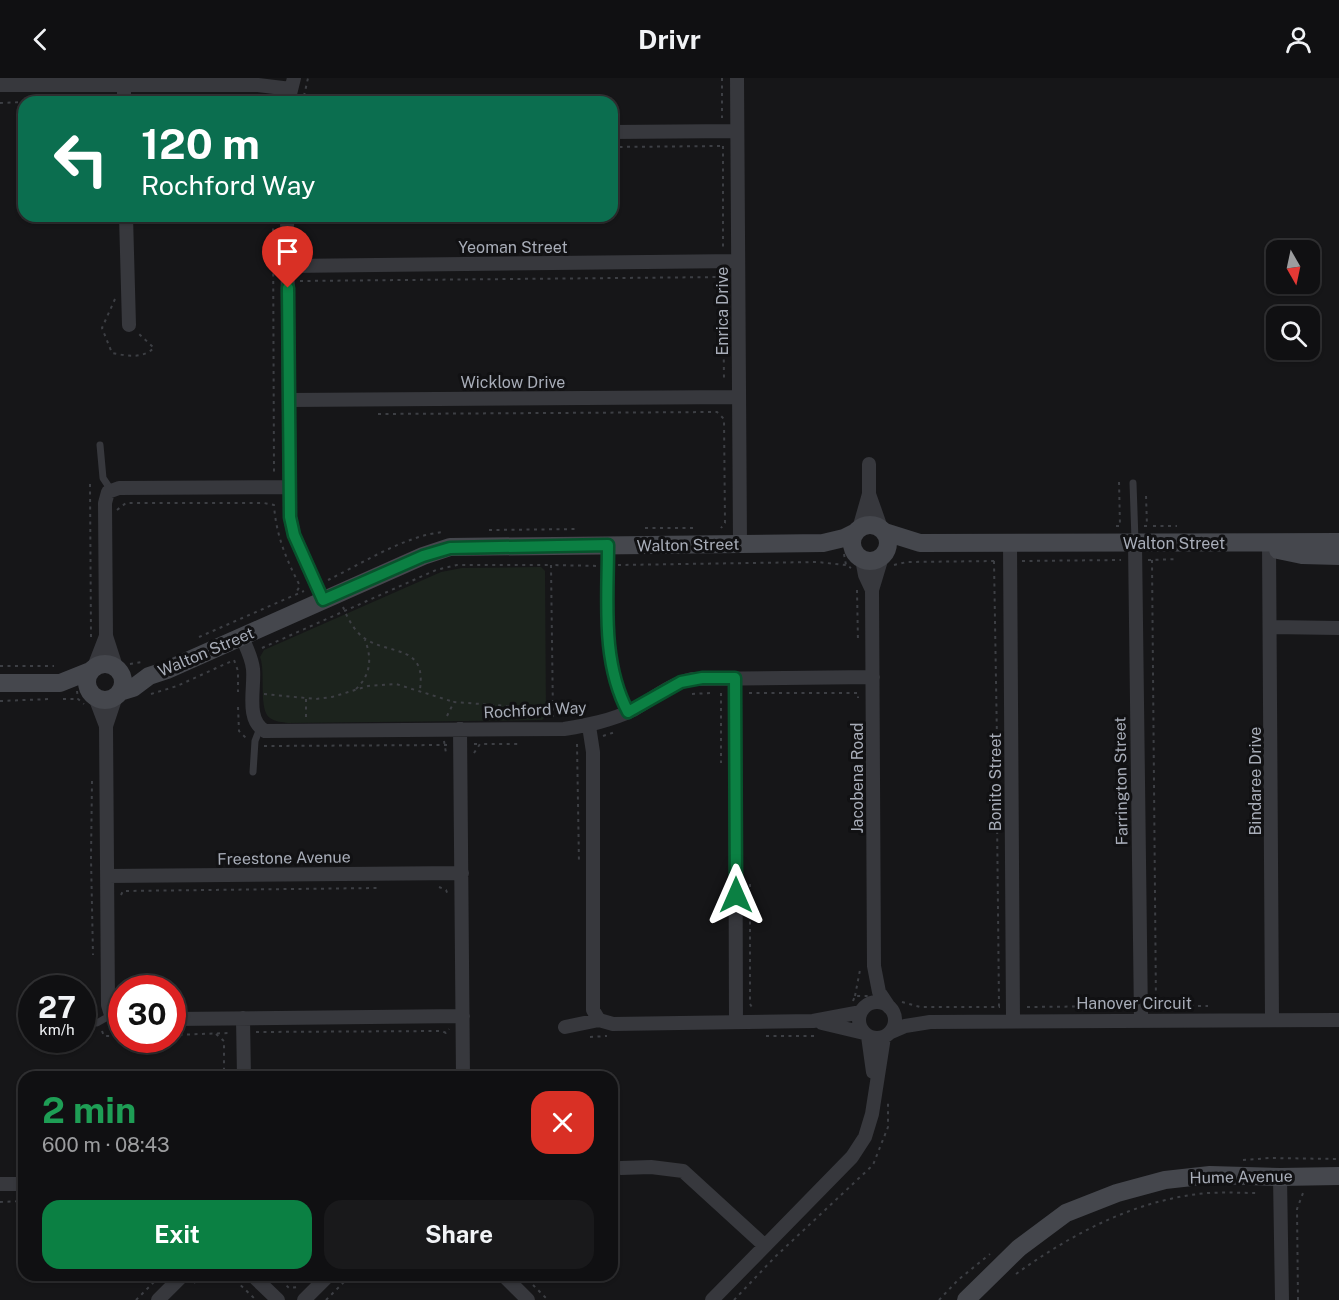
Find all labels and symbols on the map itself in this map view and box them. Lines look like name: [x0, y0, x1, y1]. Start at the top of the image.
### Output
pin: [262, 226, 313, 288]
street label: Yeoman Street: [458, 238, 568, 257]
north arrow: [1266, 240, 1320, 294]
street label: Enrica Drive: [713, 267, 732, 355]
street label: Wicklow Drive: [461, 373, 565, 392]
street label: Walton Street: [1123, 534, 1225, 553]
street label: Walton Street: [637, 535, 739, 555]
street label: Walton Street: [155, 623, 257, 681]
street label: Rochford Way: [483, 698, 588, 722]
street label: Farrington Street: [1110, 716, 1132, 846]
street label: Jacobena Road: [848, 722, 867, 834]
street label: Bindaree Drive: [1246, 727, 1265, 835]
street label: Bonito Street: [986, 733, 1005, 831]
street label: Freestone Avenue: [217, 847, 351, 869]
position arrow: [704, 863, 768, 927]
speed limit sign: 30: [108, 975, 186, 1053]
street label: Hanover Circuit: [1076, 994, 1192, 1013]
street label: Hume Avenue: [1189, 1167, 1293, 1187]

